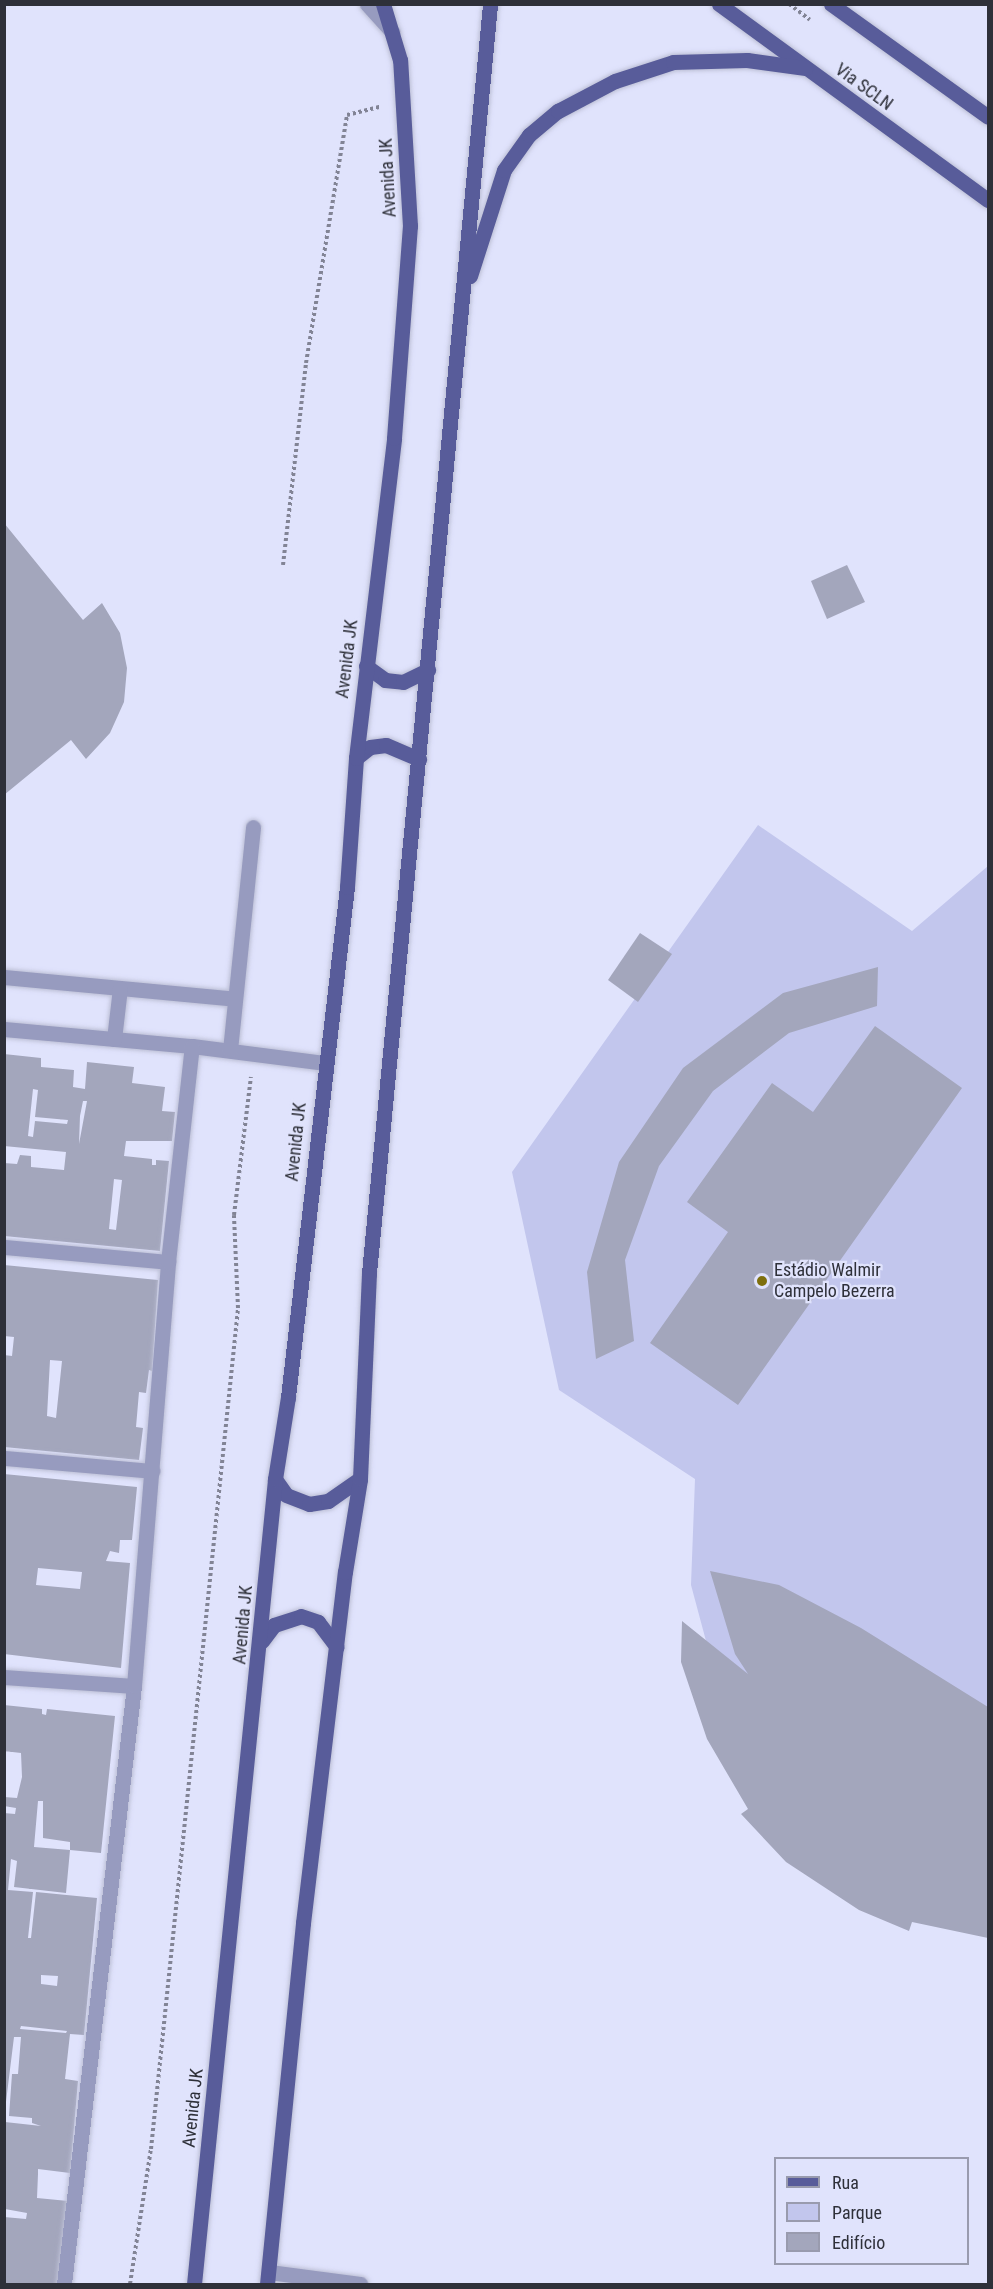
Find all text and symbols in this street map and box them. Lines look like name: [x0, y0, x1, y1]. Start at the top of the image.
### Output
street label: Via SCLN: [831, 59, 897, 115]
street label: Avenida JK: [375, 138, 401, 218]
street label: Avenida JK: [331, 618, 363, 700]
street label: Avenida JK: [281, 1102, 311, 1182]
place label: Estádio Walmir Campelo Bezerra: [774, 1260, 895, 1302]
marker: Estádio Walmir Campelo Bezerra: [755, 1274, 769, 1288]
street label: Avenida JK: [229, 1585, 257, 1665]
street label: Avenida JK: [178, 2068, 208, 2148]
legend: [774, 2157, 969, 2265]
text: Rua: [832, 2172, 859, 2193]
text: Parque: [832, 2202, 882, 2223]
text: Edifício: [832, 2232, 885, 2253]

